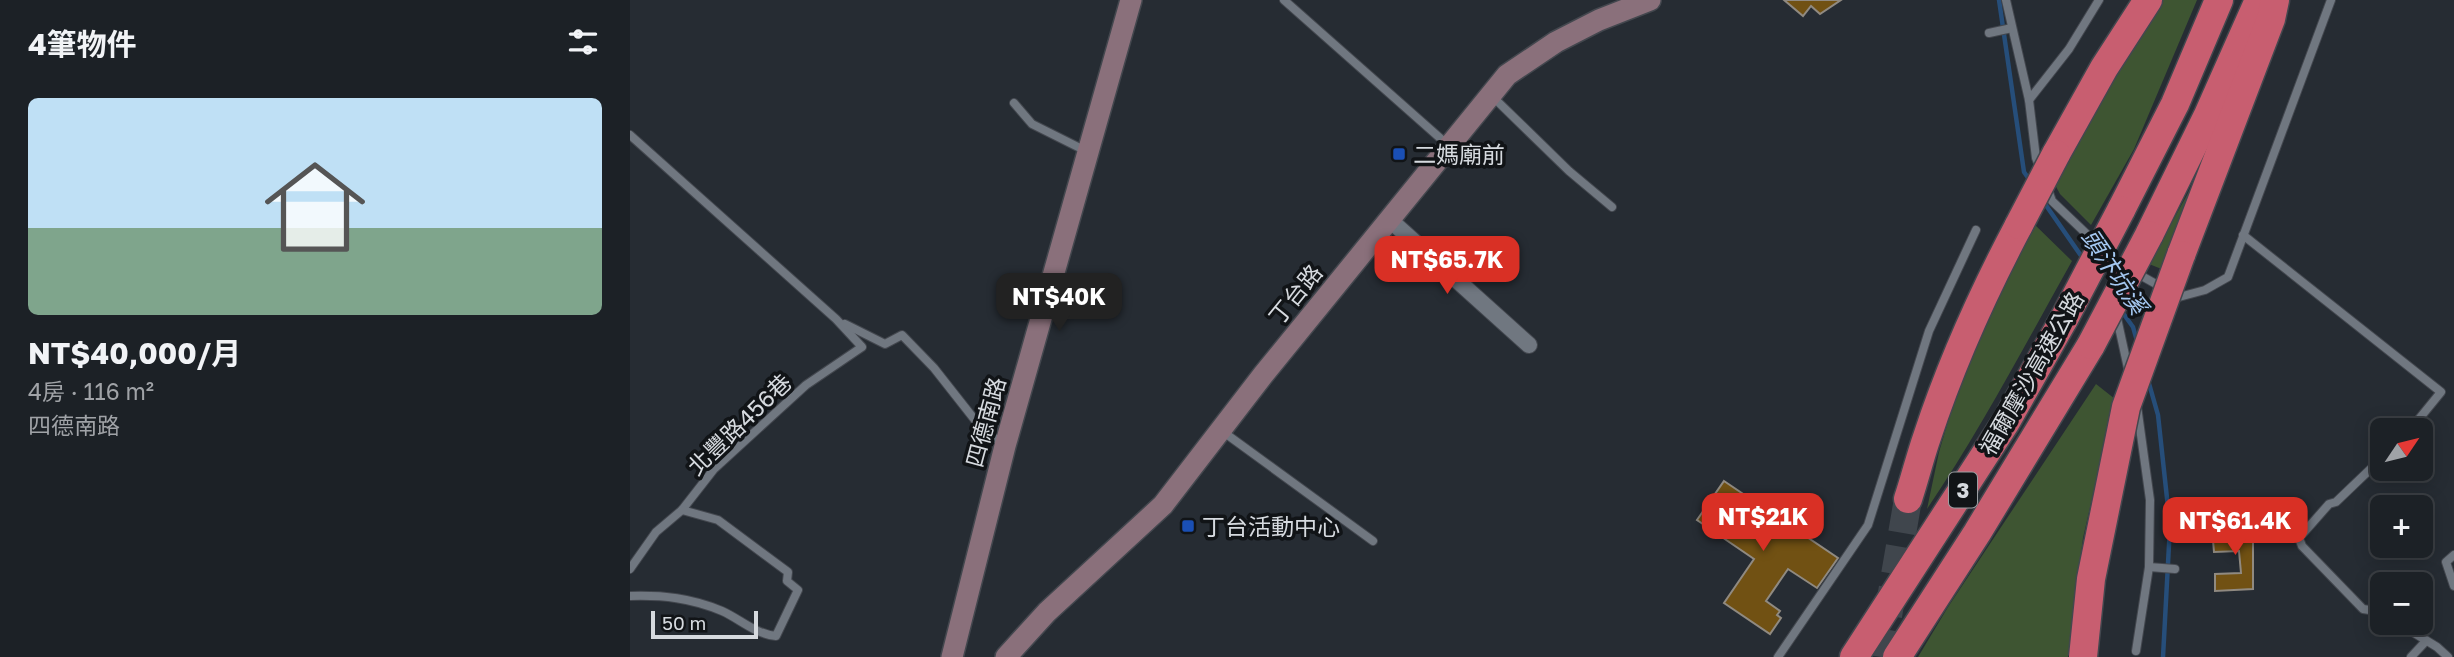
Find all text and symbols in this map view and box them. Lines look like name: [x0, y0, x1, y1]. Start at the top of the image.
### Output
icon: filters: [564, 23, 602, 61]
text: 4筆物件: [28, 26, 137, 62]
place label: 二媽廟前: [1413, 140, 1505, 168]
icon: home: [252, 144, 378, 270]
marker: 二媽廟前: [1391, 146, 1407, 162]
water label: 頭汴坑溪: [2076, 223, 2156, 321]
pin: NT$65.7K: [1375, 236, 1519, 296]
text: NT$65.7K: [1390, 245, 1504, 273]
street label: 丁台路: [1262, 258, 1328, 330]
pin: NT$40K: [1002, 274, 1116, 333]
text: NT$40K: [1012, 282, 1106, 310]
street label: 福爾摩沙高速公路: [1973, 286, 2089, 460]
text: NT$40,000/月: [28, 335, 241, 371]
street label: 北豐路456巷: [681, 368, 797, 480]
street label: 四德南路: [960, 374, 1010, 470]
text: 4房 · 116 m²: [28, 377, 154, 405]
text: 四德南路: [28, 411, 120, 439]
north arrow: [2370, 418, 2432, 481]
map controls: [2370, 418, 2433, 635]
road number: 3: [1949, 472, 1977, 508]
pin: NT$21K: [1706, 494, 1820, 553]
button: +: [2370, 495, 2433, 558]
pin: NT$61.4K: [2163, 498, 2307, 557]
text: NT$21K: [1718, 502, 1808, 530]
text: NT$61.4K: [2179, 506, 2291, 534]
place label: 丁台活動中心: [1202, 512, 1340, 540]
marker: 丁台活動中心: [1180, 518, 1196, 534]
button: −: [2370, 572, 2433, 635]
scale bar: [651, 608, 758, 640]
text: 50 m: [662, 611, 706, 634]

